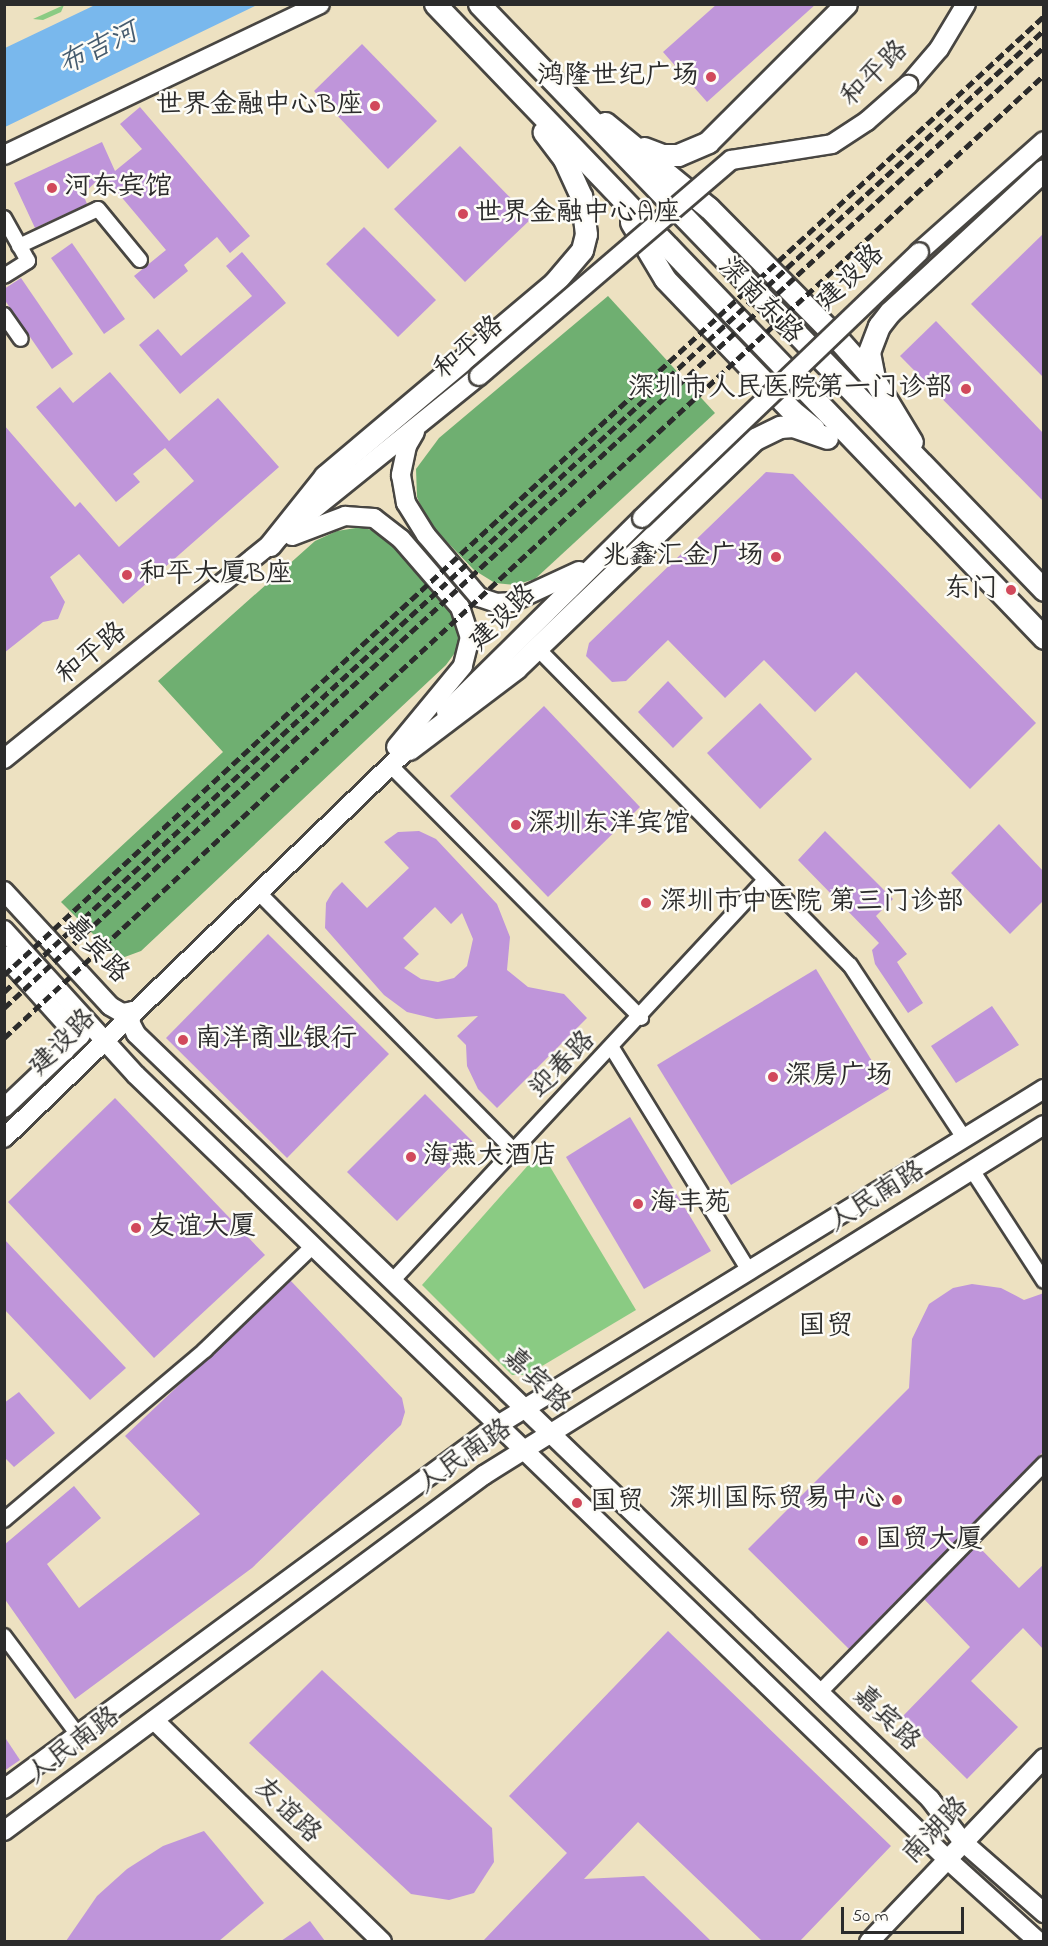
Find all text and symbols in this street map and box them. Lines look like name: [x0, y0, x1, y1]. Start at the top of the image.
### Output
water label: 布吉河: [54, 16, 144, 84]
street label: 和平路: [835, 34, 915, 114]
place label: 鸿隆世纪广场: [537, 61, 699, 93]
marker: 鸿隆世纪广场: [704, 70, 718, 84]
place label: 世界金融中心B座: [156, 90, 363, 122]
marker: 世界金融中心B座: [368, 99, 382, 113]
place label: 河东宾馆: [64, 172, 172, 204]
marker: 河东宾馆: [45, 181, 59, 195]
place label: 世界金融中心A座: [475, 198, 681, 230]
marker: 世界金融中心A座: [456, 207, 470, 221]
street label: 建设路: [811, 238, 891, 318]
street label: 深南东路: [711, 251, 809, 351]
street label: 和平路: [428, 310, 510, 386]
place label: 深圳市人民医院第一门诊部: [628, 373, 952, 405]
marker: 深圳市人民医院第一门诊部: [957, 380, 975, 398]
place label: 兆鑫汇金广场: [602, 541, 764, 573]
marker: 兆鑫汇金广场: [769, 550, 783, 564]
place label: 和平大厦B座: [139, 559, 292, 591]
marker: 和平大厦B座: [120, 568, 134, 582]
place label: 东门: [944, 574, 998, 606]
street label: 建设路: [463, 578, 543, 658]
marker: 东门: [1002, 581, 1020, 599]
street label: 和平路: [50, 616, 134, 692]
place label: 深圳东洋宾馆: [528, 809, 690, 841]
marker: 深圳东洋宾馆: [509, 818, 523, 832]
place label: 深圳市中医院 第三门诊部: [660, 887, 964, 919]
marker: 深圳市中医院 第三门诊部: [637, 894, 655, 912]
street label: 嘉宾路: [57, 909, 135, 991]
street label: 建设路: [23, 1003, 103, 1083]
place label: 南洋商业银行: [195, 1024, 357, 1056]
street label: 迎春路: [523, 1025, 603, 1105]
marker: 南洋商业银行: [176, 1033, 190, 1047]
place label: 深房广场: [785, 1061, 893, 1093]
marker: 深房广场: [766, 1070, 780, 1084]
place label: 海燕大酒店: [423, 1141, 558, 1173]
marker: 海燕大酒店: [404, 1150, 418, 1164]
street label: 人民南路: [823, 1155, 931, 1239]
place label: 海丰苑: [650, 1188, 731, 1220]
marker: 海丰苑: [631, 1197, 645, 1211]
place label: 友谊大厦: [148, 1212, 256, 1244]
marker: 友谊大厦: [129, 1221, 143, 1235]
district label: 国贸: [798, 1311, 854, 1345]
street label: 嘉宾路: [496, 1341, 576, 1421]
street label: 人民南路: [411, 1413, 519, 1501]
place label: 深圳国际贸易中心: [669, 1484, 885, 1516]
place label: 国贸: [590, 1487, 644, 1519]
marker: 深圳国际贸易中心: [890, 1493, 904, 1507]
marker: 国贸: [568, 1494, 586, 1512]
place label: 国贸大厦: [875, 1525, 983, 1557]
marker: 国贸大厦: [856, 1534, 870, 1548]
street label: 嘉宾路: [846, 1679, 926, 1759]
street label: 人民南路: [21, 1701, 127, 1791]
street label: 友谊路: [247, 1771, 327, 1851]
street label: 南湖路: [896, 1791, 976, 1871]
scale bar: [844, 1895, 967, 1933]
text: 50 m: [852, 1904, 889, 1930]

